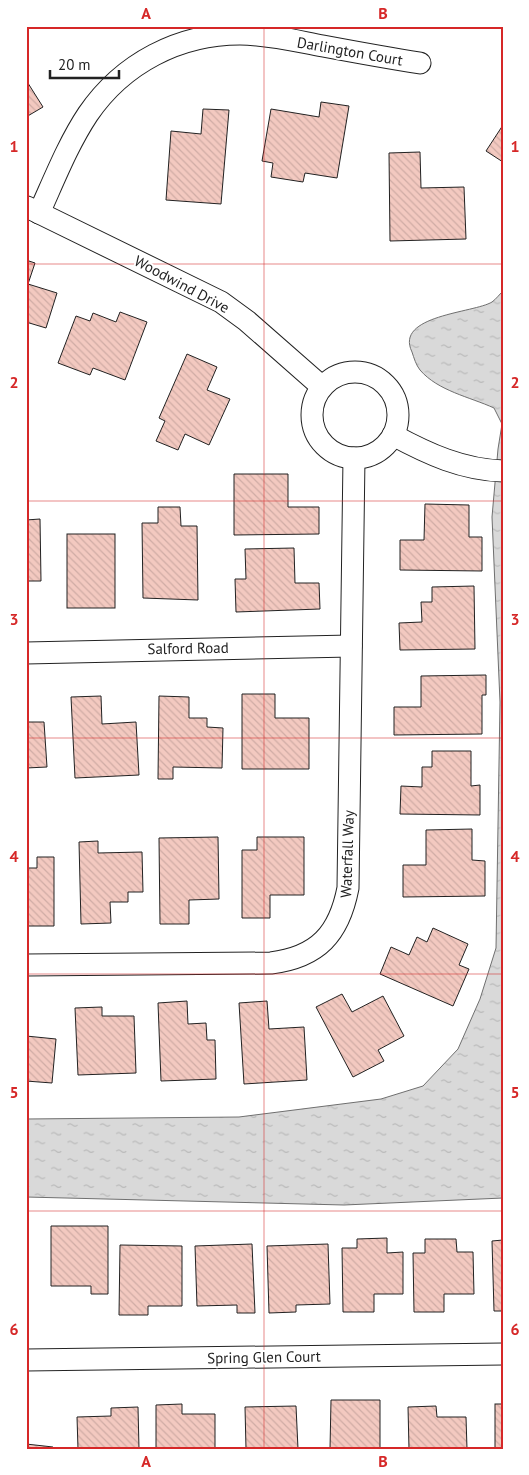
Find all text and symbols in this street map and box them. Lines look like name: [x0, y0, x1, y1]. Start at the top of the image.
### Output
text: A: [141, 3, 151, 23]
text: B: [378, 3, 388, 23]
street label: Darlington Court: [296, 32, 404, 70]
scale bar: [50, 48, 119, 80]
text: 20 m: [58, 55, 91, 74]
text: 1: [9, 136, 19, 156]
text: 1: [510, 136, 520, 156]
street label: Woodwind Drive: [131, 251, 233, 317]
text: 2: [9, 372, 19, 392]
text: 2: [510, 372, 520, 392]
text: 3: [9, 609, 19, 629]
text: 3: [510, 609, 520, 629]
street label: Salford Road: [147, 638, 229, 658]
street label: Waterfall Way: [336, 810, 358, 898]
text: 4: [9, 846, 19, 866]
text: 4: [510, 846, 520, 866]
text: 5: [9, 1082, 19, 1102]
text: 5: [510, 1082, 520, 1102]
text: 6: [9, 1319, 19, 1339]
text: 6: [510, 1319, 520, 1339]
street label: Spring Glen Court: [207, 1347, 321, 1367]
text: A: [141, 1451, 151, 1471]
text: B: [378, 1451, 388, 1471]

